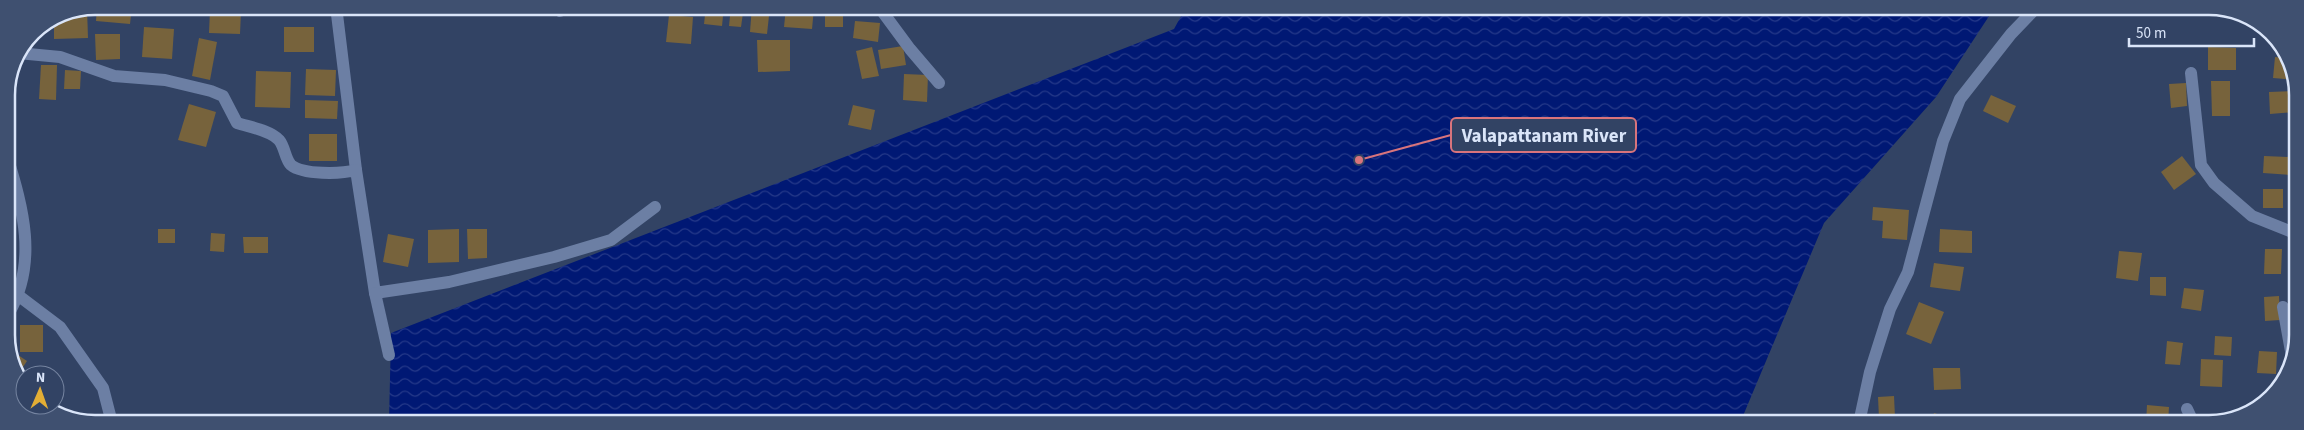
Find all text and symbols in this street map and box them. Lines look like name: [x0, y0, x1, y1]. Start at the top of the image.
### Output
scale bar: [2129, 15, 2254, 47]
text: 50 m: [2136, 23, 2166, 44]
callout: Valapattanam River: [1451, 118, 1636, 152]
text: Valapattanam River: [1461, 123, 1627, 150]
north arrow: [15, 365, 65, 415]
text: N: [35, 368, 45, 388]

